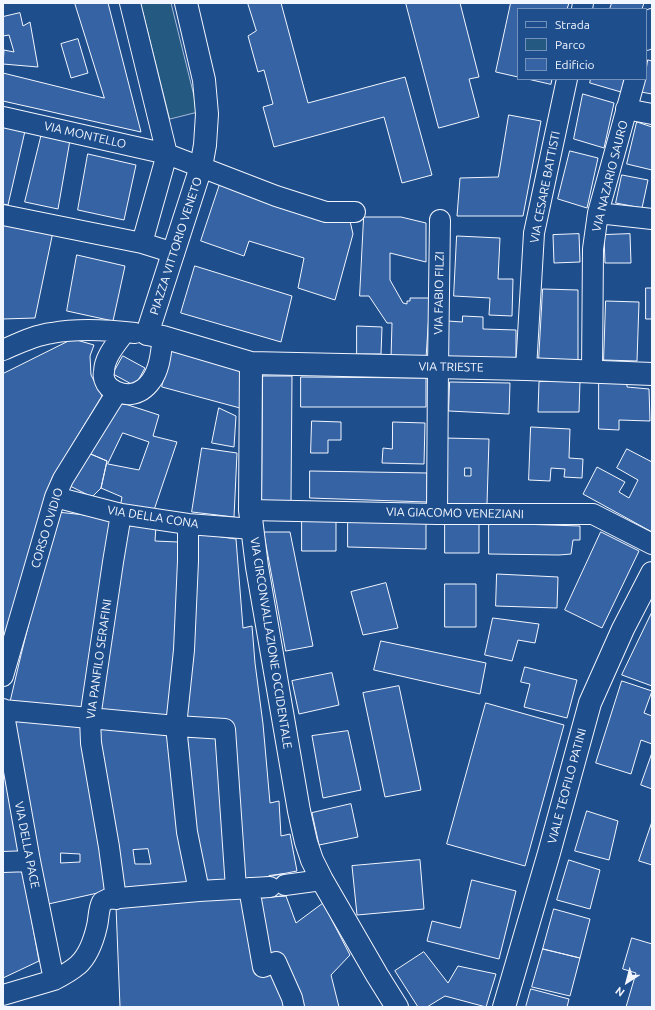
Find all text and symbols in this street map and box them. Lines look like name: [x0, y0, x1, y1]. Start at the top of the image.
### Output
legend: [517, 8, 647, 80]
text: Strada: [555, 18, 590, 31]
text: Parco: [555, 38, 585, 51]
text: Edificio: [555, 58, 595, 71]
street label: VIA MONTELLO: [42, 119, 128, 151]
street label: VIA NAZARIO SAURO: [589, 119, 631, 233]
street label: VIA CESARE BATTISTI: [527, 130, 563, 244]
street label: PIAZZA VITTORIO VENETO: [147, 175, 205, 317]
street label: VIA FABIO FILZI: [431, 251, 447, 335]
street label: VIA TRIESTE: [418, 359, 484, 375]
street label: CORSO OVIDIO: [28, 486, 66, 570]
street label: VIA DELLA CONA: [106, 503, 200, 531]
street label: VIA GIACOMO VENEZIANI: [386, 505, 524, 521]
street label: VIA CIRCONVALLAZIONE OCCIDENTALE: [247, 536, 295, 750]
street label: VIA PANFILO SERAFINI: [83, 598, 115, 720]
street label: VIALE TEOFILO PATINI: [545, 727, 589, 845]
street label: VIA DELLA PACE: [12, 800, 42, 890]
north arrow: [607, 962, 647, 1002]
text: N: [613, 984, 627, 999]

